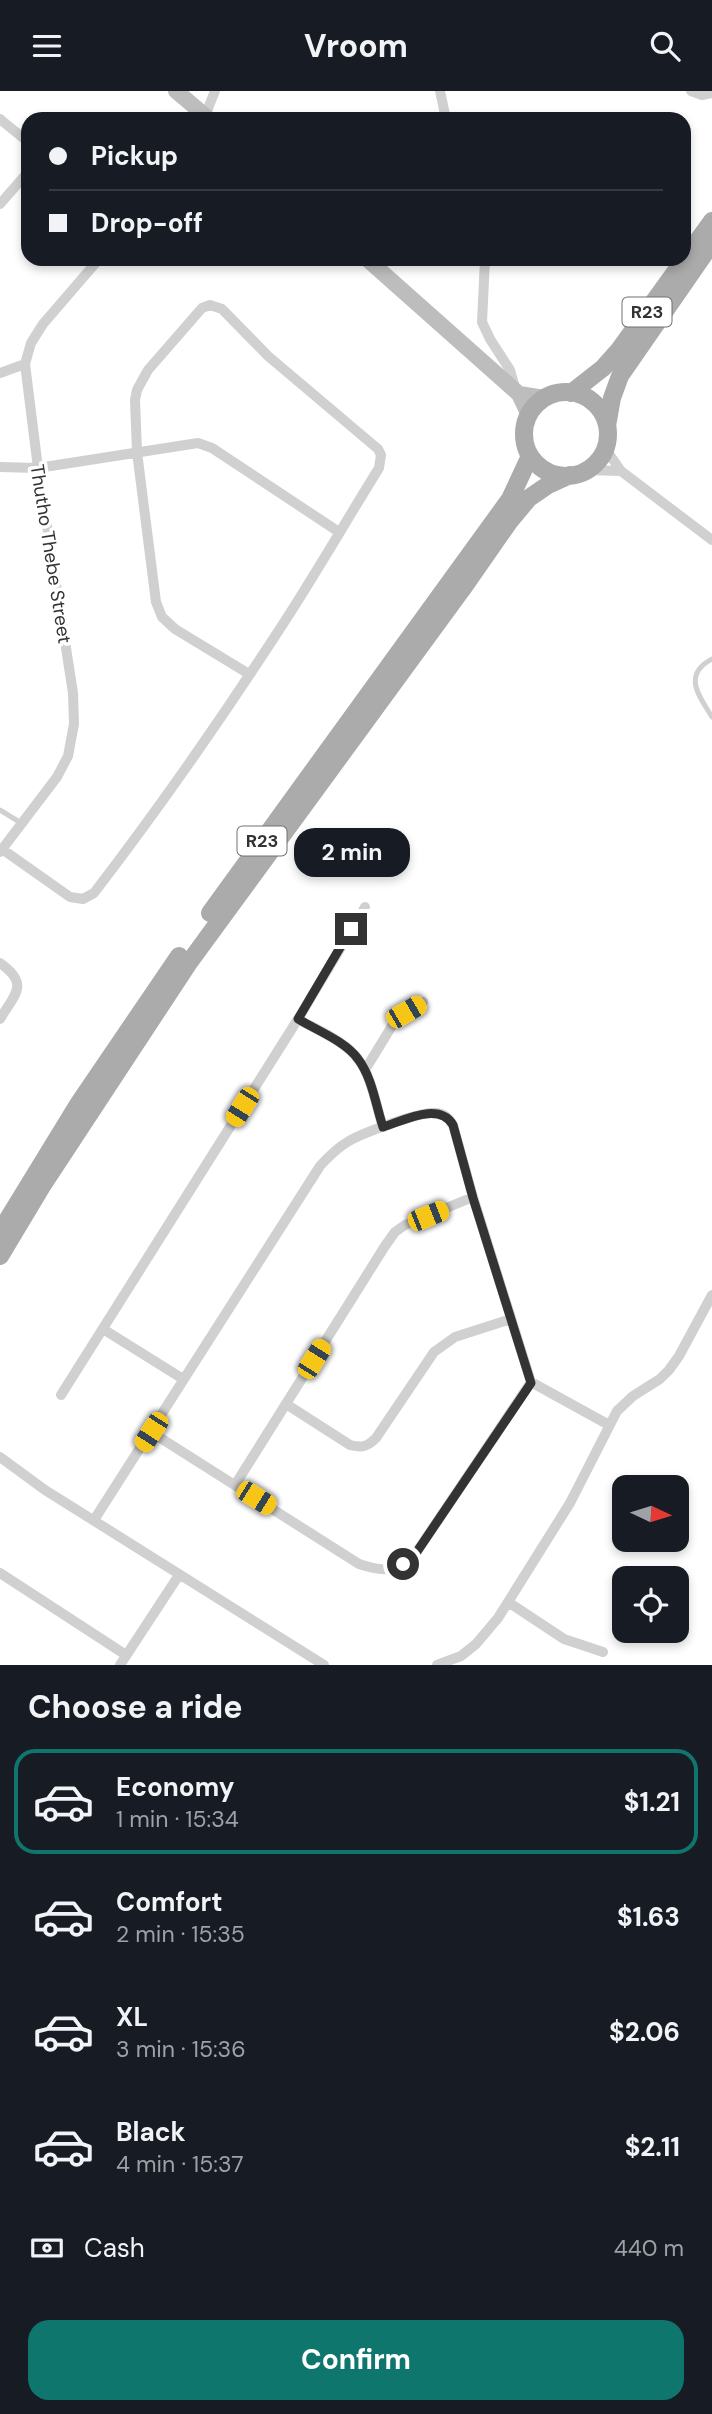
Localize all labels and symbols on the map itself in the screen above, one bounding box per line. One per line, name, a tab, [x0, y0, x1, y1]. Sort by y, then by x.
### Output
road number: R23	[622, 297, 672, 327]
street label: Thutho Thebe Street	[24, 463, 78, 645]
road number: R23	[238, 827, 286, 855]
callout: 2 min	[293, 827, 409, 877]
route end	[335, 913, 367, 945]
car	[383, 992, 430, 1032]
car	[222, 1084, 263, 1130]
car	[405, 1198, 452, 1234]
car	[294, 1336, 335, 1382]
car	[131, 1409, 172, 1455]
north arrow	[612, 1475, 690, 1552]
car	[233, 1478, 280, 1518]
route start	[387, 1548, 419, 1580]

